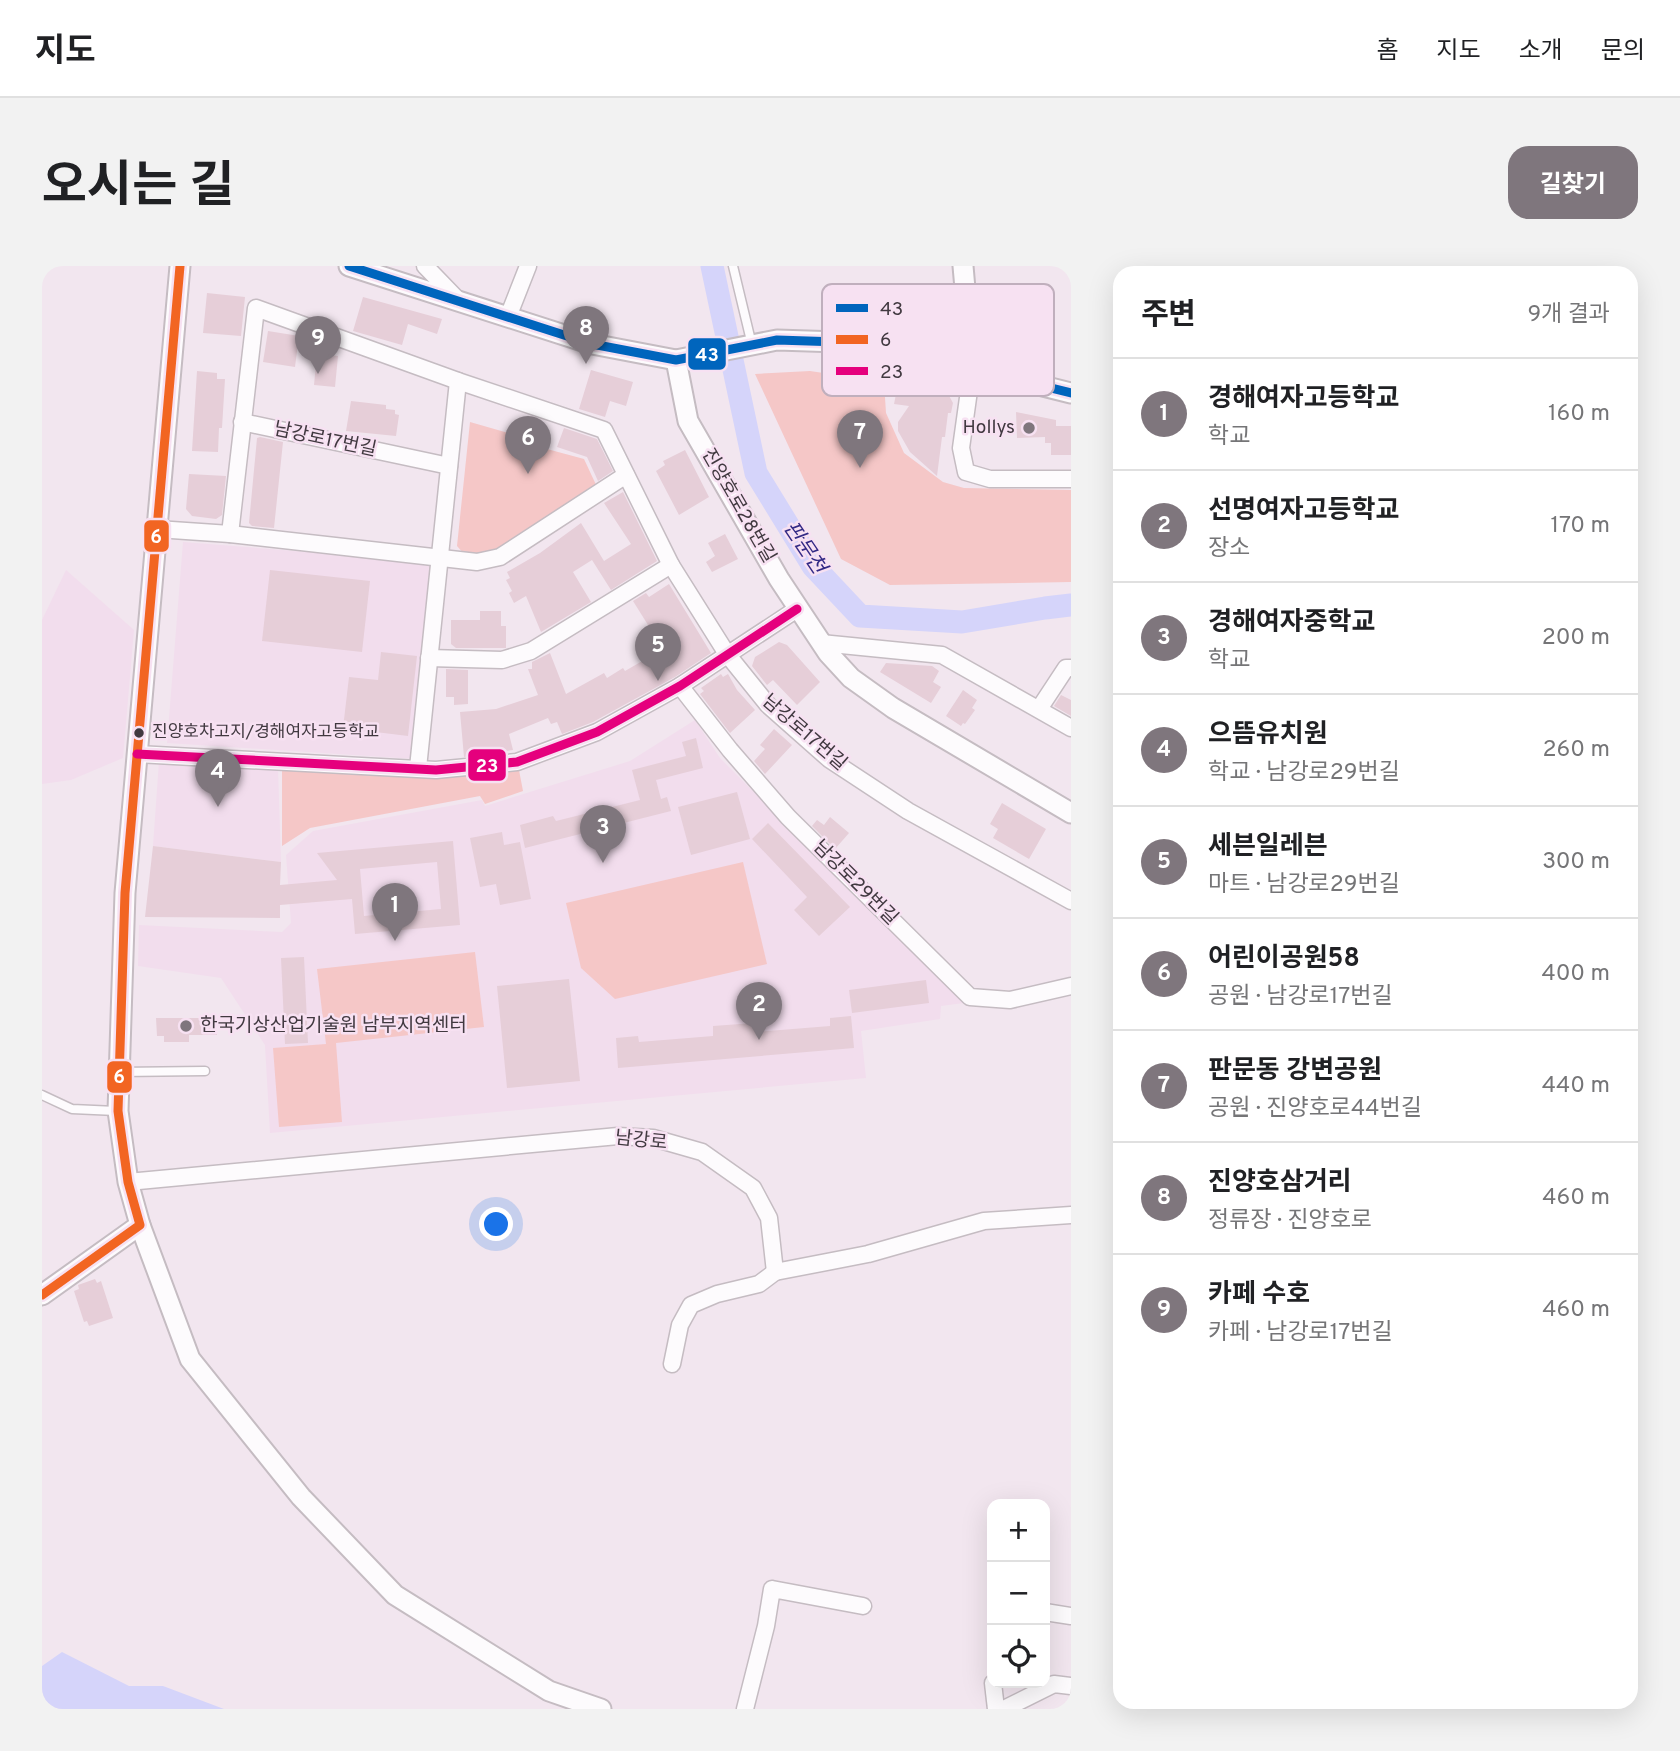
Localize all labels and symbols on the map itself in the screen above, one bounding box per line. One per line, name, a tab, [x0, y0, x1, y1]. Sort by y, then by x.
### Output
legend	[822, 284, 1054, 396]
text: 43	[880, 298, 903, 322]
pin: 8	[563, 306, 609, 364]
pin: 9	[295, 316, 341, 374]
text: 6	[880, 329, 891, 353]
line badge: 43	[687, 337, 727, 371]
text: 43	[695, 344, 719, 368]
text: 23	[880, 361, 903, 385]
pin: 7	[837, 410, 883, 468]
pin: 6	[505, 416, 551, 474]
place label: Hollys	[963, 416, 1015, 440]
street label: 남강로17번길	[271, 417, 379, 463]
marker: Hollys	[1021, 420, 1037, 436]
street label: 진양호로28번길	[696, 445, 780, 567]
water label: 판문천	[777, 516, 833, 582]
line badge: 6	[143, 519, 170, 553]
text: 6	[150, 526, 162, 550]
pin: 5	[635, 623, 681, 681]
street label: 남강로17번길	[757, 690, 851, 776]
place label: 진양호차고지/경해여자고등학교	[152, 722, 379, 744]
marker: 진양호차고지/경해여자고등학교	[132, 726, 146, 740]
line badge: 23	[467, 748, 507, 782]
pin: 4	[195, 749, 241, 807]
text: 23	[475, 755, 499, 779]
pin: 3	[580, 805, 626, 863]
street label: 남강로29번길	[807, 835, 903, 931]
pin: 1	[372, 883, 418, 941]
pin: 2	[736, 982, 782, 1040]
place label: 한국기상산업기술원 남부지역센터	[200, 1014, 467, 1038]
marker: 한국기상산업기술원 남부지역센터	[178, 1018, 194, 1034]
line badge: 6	[106, 1060, 133, 1094]
text: 6	[113, 1066, 125, 1090]
street label: 남강로	[614, 1126, 668, 1156]
your location	[479, 1207, 513, 1241]

